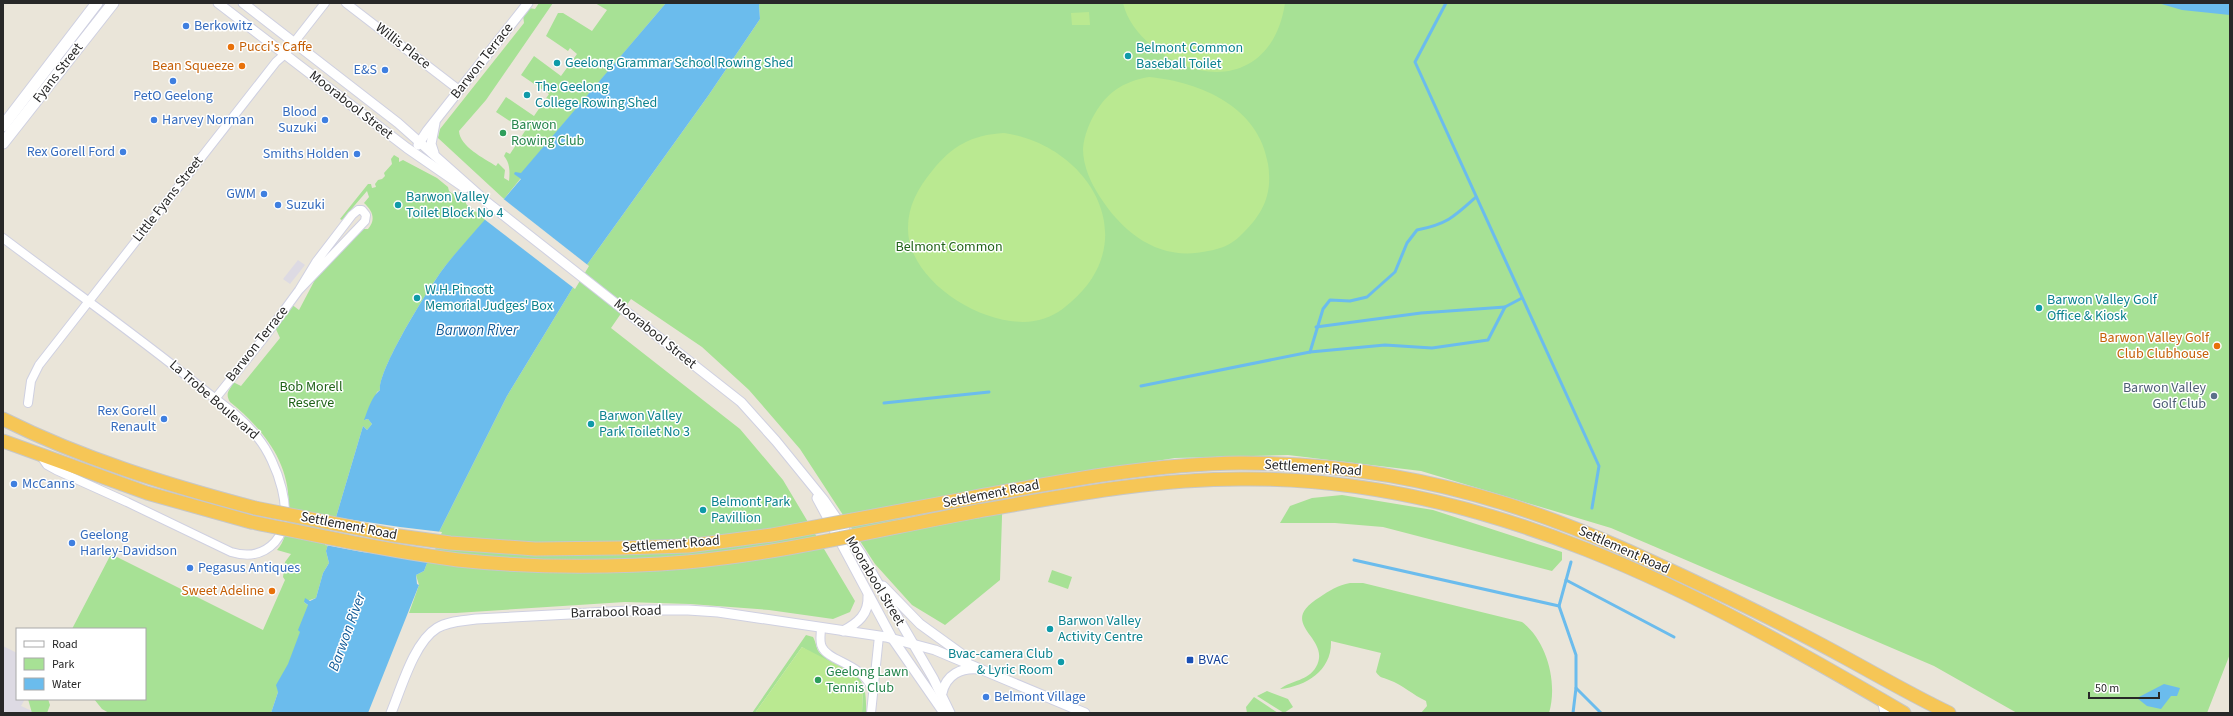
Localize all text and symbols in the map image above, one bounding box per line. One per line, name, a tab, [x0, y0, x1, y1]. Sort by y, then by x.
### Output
place label: Berkowitz	[194, 16, 252, 36]
street label: Willis Place	[371, 18, 435, 74]
street label: Barwon Terrace	[446, 19, 518, 103]
marker: Berkowitz	[181, 21, 191, 31]
place label: Pucci's Caffe	[239, 37, 312, 57]
place label: Belmont Common Baseball Toilet	[1136, 38, 1243, 74]
street label: Fyans Street	[28, 39, 88, 107]
marker: Pucci's Caffe	[226, 42, 236, 52]
marker: Belmont Common Baseball Toilet	[1123, 51, 1133, 61]
place label: Geelong Grammar School Rowing Shed	[565, 53, 794, 73]
place label: Bean Squeeze	[152, 56, 234, 76]
marker: Geelong Grammar School Rowing Shed	[552, 58, 562, 68]
place label: E&S	[354, 60, 377, 80]
marker: Bean Squeeze	[237, 61, 247, 71]
marker: E&S	[380, 65, 390, 75]
street label: Moorabool Street	[305, 66, 397, 144]
marker: PetO Geelong	[168, 76, 178, 86]
place label: The Geelong College Rowing Shed	[535, 77, 657, 113]
place label: PetO Geelong	[133, 86, 213, 106]
marker: The Geelong College Rowing Shed	[522, 90, 532, 100]
place label: Blood Suzuki	[278, 102, 317, 138]
place label: Harvey Norman	[162, 110, 254, 130]
marker: Harvey Norman	[149, 115, 159, 125]
marker: Blood Suzuki	[320, 115, 330, 125]
place label: Barwon Rowing Club	[511, 115, 585, 151]
marker: Barwon Rowing Club	[498, 128, 508, 138]
place label: Rex Gorell Ford	[27, 142, 115, 162]
place label: Smiths Holden	[263, 144, 349, 164]
marker: Rex Gorell Ford	[118, 147, 128, 157]
marker: Smiths Holden	[352, 149, 362, 159]
street label: Little Fyans Street	[128, 152, 208, 246]
place label: GWM	[226, 184, 256, 204]
place label: Barwon Valley Toilet Block No 4	[406, 187, 503, 223]
marker: GWM	[259, 189, 269, 199]
place label: Suzuki	[286, 195, 325, 215]
marker: Suzuki	[273, 200, 283, 210]
marker: Barwon Valley Toilet Block No 4	[393, 200, 403, 210]
park label: Belmont Common	[895, 237, 1003, 257]
place label: W.H.Pincott Memorial Judges' Box	[425, 280, 554, 316]
place label: Barwon Valley Golf Office & Kiosk	[2047, 290, 2158, 326]
marker: W.H.Pincott Memorial Judges' Box	[412, 293, 422, 303]
street label: Moorabool Street	[609, 294, 701, 374]
street label: Barwon Terrace	[221, 302, 293, 386]
marker: Barwon Valley Golf Office & Kiosk	[2034, 303, 2044, 313]
water label: Barwon River	[436, 320, 519, 341]
place label: Barwon Valley Golf Club Clubhouse	[2099, 328, 2210, 364]
marker: Barwon Valley Golf Club Clubhouse	[2212, 341, 2222, 351]
street label: La Trobe Boulevard	[165, 355, 263, 445]
park label: Bob Morell Reserve	[280, 377, 343, 413]
place label: Barwon Valley Golf Club	[2123, 378, 2206, 414]
marker: Barwon Valley Golf Club	[2209, 391, 2219, 401]
place label: Rex Gorell Renault	[97, 401, 156, 437]
place label: Barwon Valley Park Toilet No 3	[599, 406, 690, 442]
marker: Rex Gorell Renault	[159, 414, 169, 424]
marker: Barwon Valley Park Toilet No 3	[586, 419, 596, 429]
street label: Settlement Road	[1264, 455, 1362, 481]
place label: McCanns	[22, 474, 75, 494]
street label: Settlement Road	[941, 475, 1041, 513]
marker: McCanns	[9, 479, 19, 489]
place label: Belmont Park Pavillion	[711, 492, 790, 528]
marker: Belmont Park Pavillion	[698, 505, 708, 515]
street label: Settlement Road	[299, 507, 399, 545]
street label: Settlement Road	[1575, 521, 1673, 579]
place label: Geelong Harley-Davidson	[80, 525, 177, 561]
street label: Settlement Road	[622, 531, 720, 557]
street label: Moorabool Street	[840, 532, 910, 630]
marker: Geelong Harley-Davidson	[67, 538, 77, 548]
place label: Pegasus Antiques	[198, 558, 300, 578]
marker: Pegasus Antiques	[185, 563, 195, 573]
place label: Sweet Adeline	[181, 581, 264, 601]
marker: Sweet Adeline	[267, 586, 277, 596]
water label: Barwon River	[323, 589, 371, 674]
street label: Barrabool Road	[570, 600, 662, 624]
place label: Barwon Valley Activity Centre	[1058, 611, 1143, 647]
marker: Barwon Valley Activity Centre	[1045, 624, 1055, 634]
legend	[16, 628, 146, 700]
text: Road	[52, 636, 78, 653]
place label: Bvac-camera Club & Lyric Room	[948, 644, 1053, 680]
place label: BVAC	[1198, 650, 1229, 670]
marker: BVAC	[1185, 655, 1195, 665]
text: Park	[52, 656, 74, 673]
marker: Bvac-camera Club & Lyric Room	[1056, 657, 1066, 667]
place label: Geelong Lawn Tennis Club	[826, 662, 909, 698]
scale bar	[2089, 674, 2159, 700]
marker: Geelong Lawn Tennis Club	[813, 675, 823, 685]
text: Water	[52, 676, 82, 693]
text: 50 m	[2095, 680, 2119, 697]
place label: Belmont Village	[994, 687, 1086, 707]
marker: Belmont Village	[981, 692, 991, 702]

